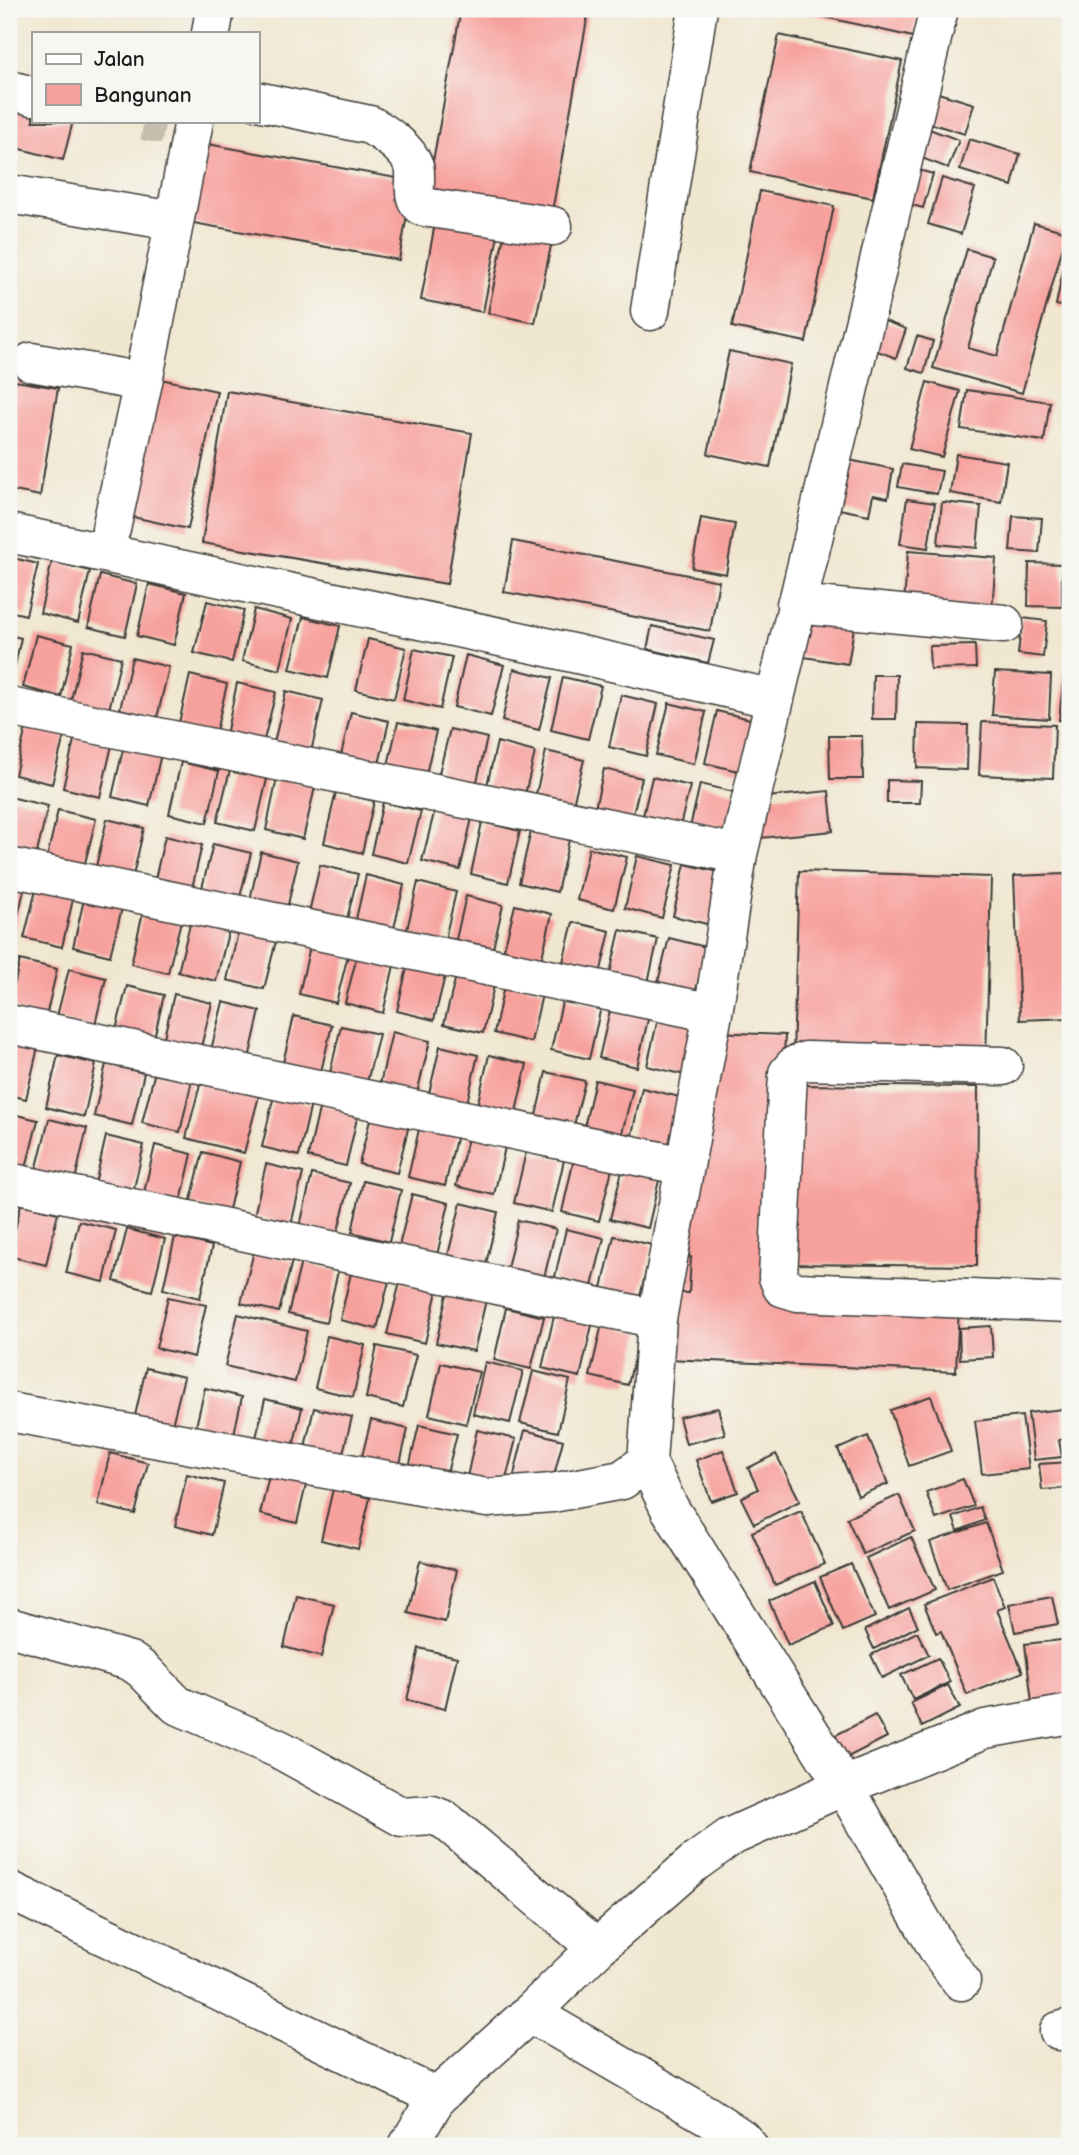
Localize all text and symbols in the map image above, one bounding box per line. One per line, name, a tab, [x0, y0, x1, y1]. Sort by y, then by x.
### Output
legend	[32, 32, 259, 122]
text: Jalan	[94, 47, 145, 72]
text: Bangunan	[94, 83, 192, 108]

